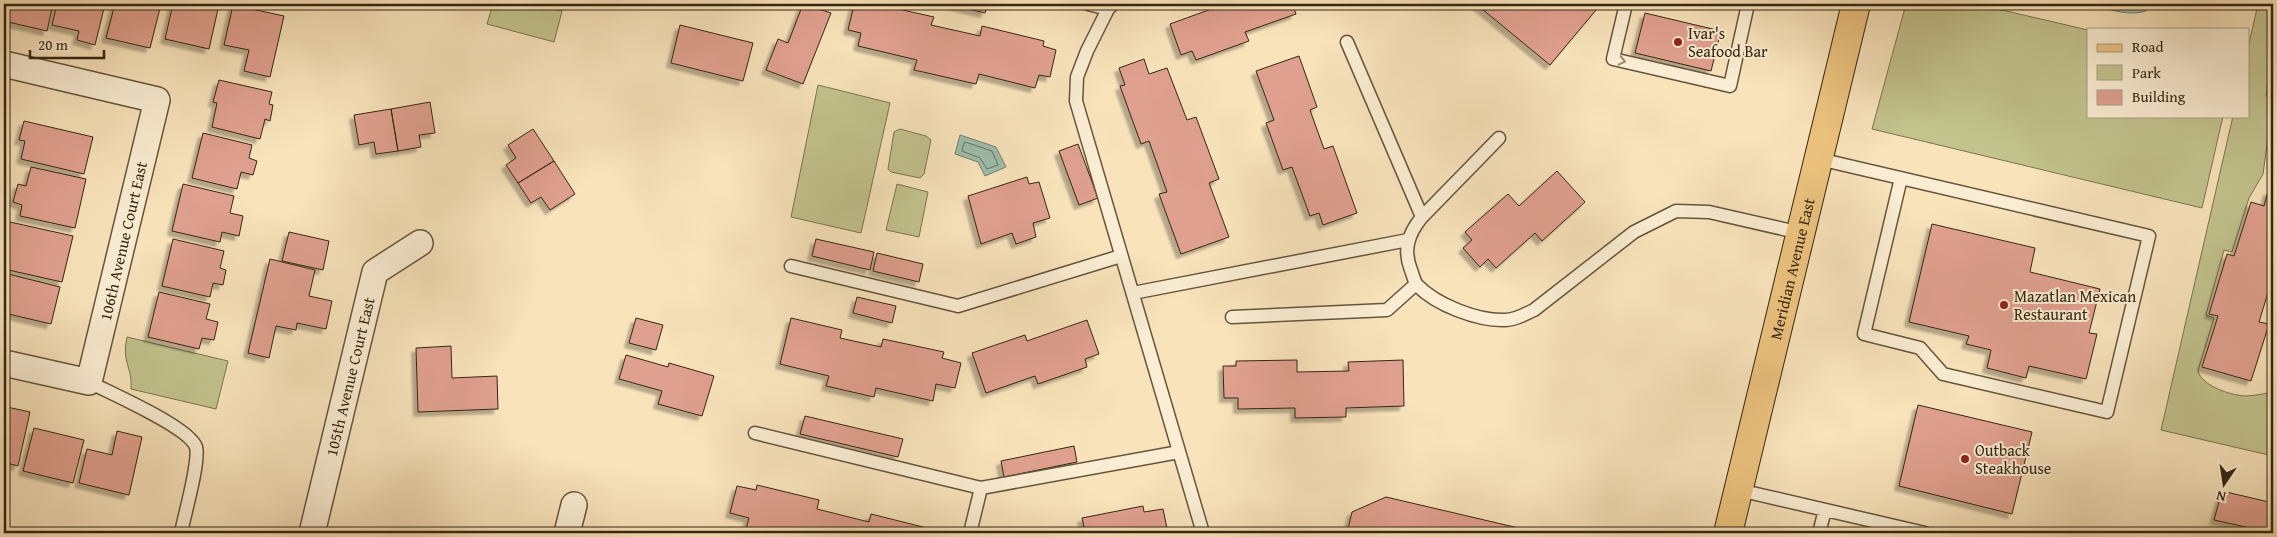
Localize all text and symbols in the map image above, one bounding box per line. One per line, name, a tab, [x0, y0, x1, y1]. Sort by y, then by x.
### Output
place label: Ivar's Seafood Bar	[1688, 21, 1768, 63]
scale bar	[30, 28, 104, 60]
legend	[2087, 28, 2250, 118]
text: 20 m	[38, 34, 69, 55]
marker: Ivar's Seafood Bar	[1672, 36, 1684, 48]
text: Road	[2132, 36, 2163, 57]
one-way arrow	[1618, 55, 1627, 66]
text: Park	[2132, 62, 2161, 83]
text: Building	[2132, 86, 2186, 107]
street label: 106th Avenue Court East	[93, 159, 153, 323]
street label: Meridian Avenue East	[1763, 195, 1821, 342]
place label: Mazatlan Mexican Restaurant	[2014, 284, 2136, 326]
street label: 105th Avenue Court East	[319, 294, 381, 459]
marker: Mazatlan Mexican Restaurant	[1998, 299, 2010, 311]
place label: Outback Steakhouse	[1975, 438, 2051, 480]
marker: Outback Steakhouse	[1959, 453, 1971, 465]
north arrow	[2200, 460, 2250, 510]
text: N	[2214, 486, 2228, 507]

